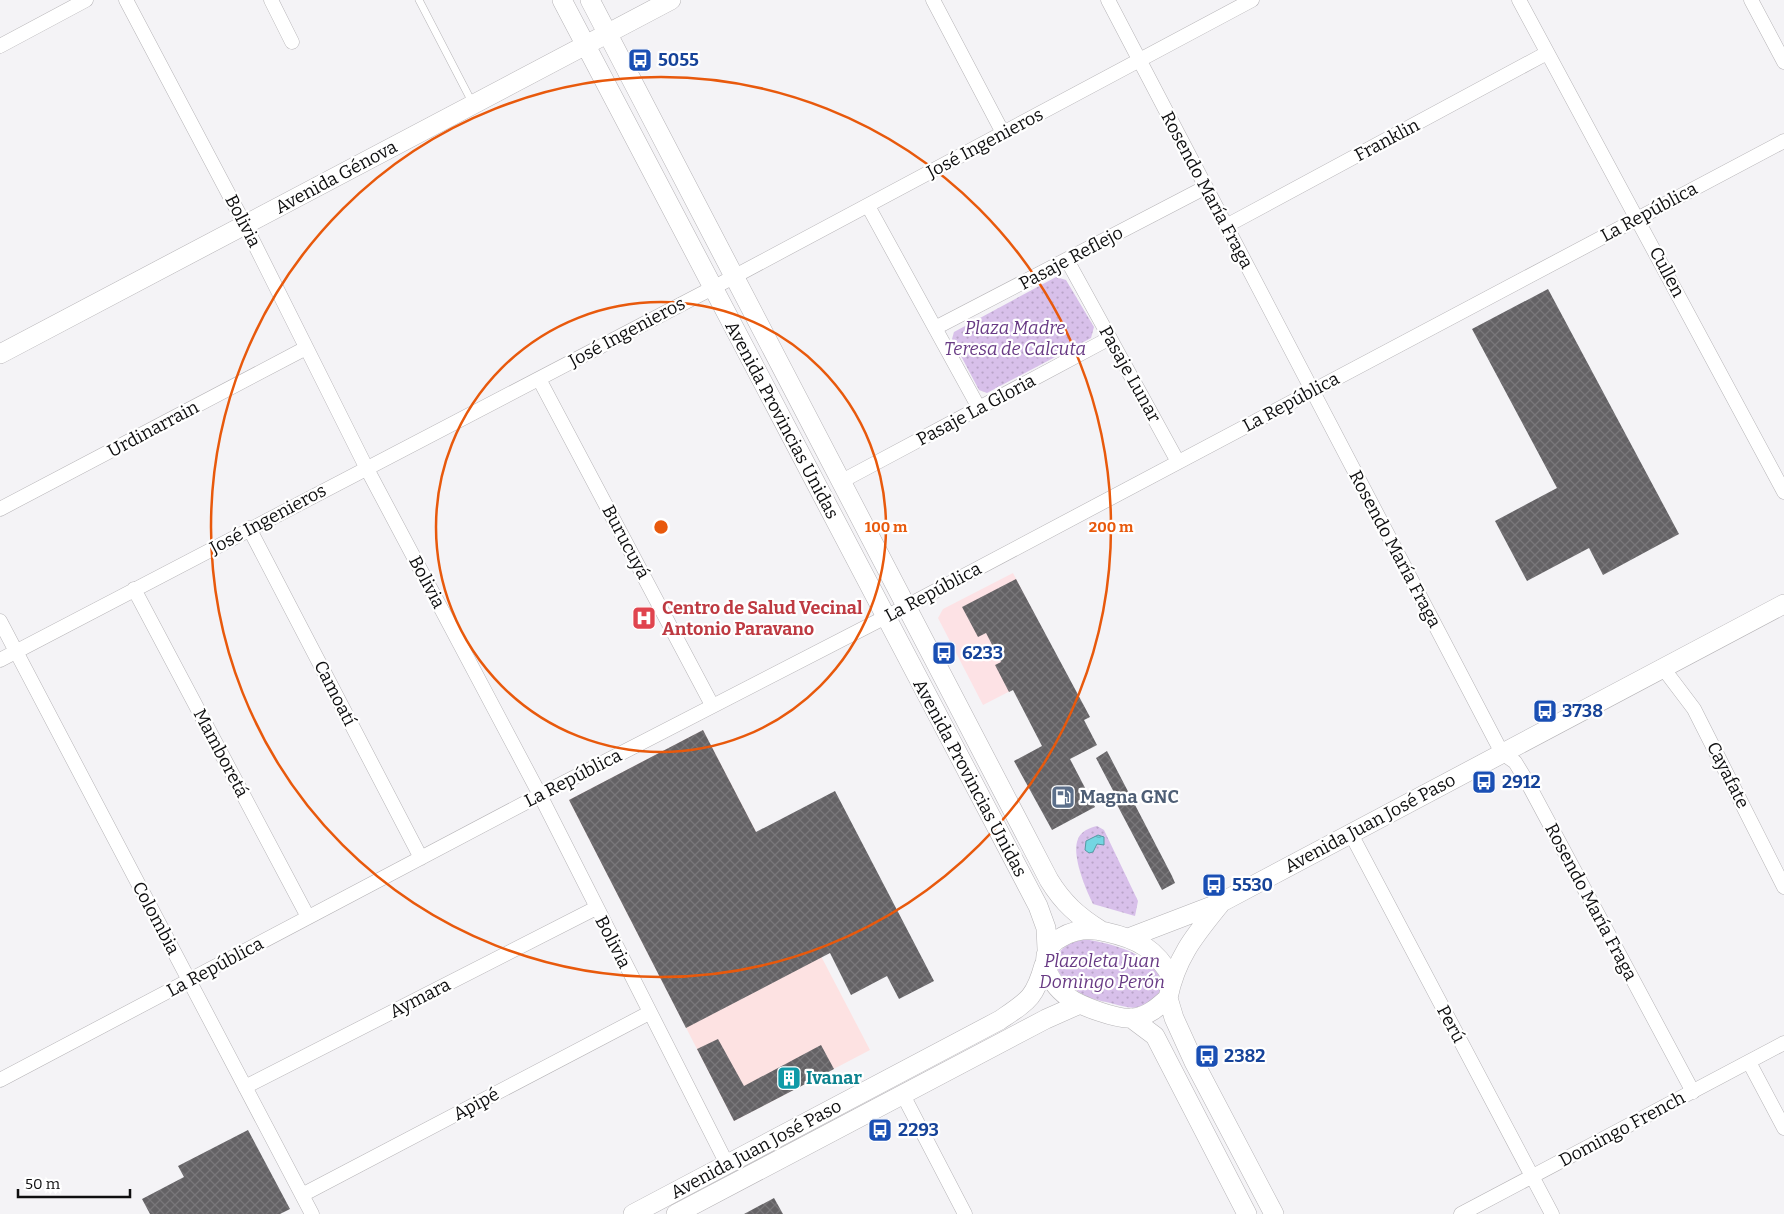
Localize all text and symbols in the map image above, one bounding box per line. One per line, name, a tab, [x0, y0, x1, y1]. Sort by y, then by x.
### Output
bus stop icon: 5055	[627, 47, 653, 73]
place label: 5055	[658, 49, 699, 71]
street label: José Ingenieros	[922, 103, 1047, 183]
street label: Rosendo María Fraga	[1156, 108, 1258, 273]
street label: Franklin	[1351, 114, 1424, 166]
street label: Avenida Génova	[271, 136, 401, 218]
street label: La República	[1597, 177, 1701, 247]
street label: Bolivia	[220, 191, 266, 251]
street label: Pasaje Reflejo	[1015, 221, 1127, 295]
street label: Cullen	[1645, 243, 1690, 301]
street label: José Ingenieros	[564, 292, 689, 372]
street label: Avenida Provincias Unidas	[720, 317, 844, 523]
park label: Plaza Madre Teresa de Calcuta	[944, 317, 1086, 360]
street label: Pasaje Lunar	[1094, 322, 1166, 426]
street label: La República	[1239, 367, 1343, 437]
street label: Pasaje La Gloria	[913, 369, 1039, 451]
street label: Urdinarrain	[104, 396, 203, 462]
street label: Rosendo María Fraga	[1344, 467, 1446, 632]
street label: José Ingenieros	[205, 479, 330, 559]
street label: Burucuyá	[597, 501, 655, 583]
centre of rings	[652, 518, 670, 536]
text: 100 m	[865, 518, 908, 536]
text: 200 m	[1089, 518, 1134, 536]
street label: Bolivia	[404, 552, 450, 612]
street label: La República	[881, 557, 985, 627]
place label: Centro de Salud Vecinal Antonio Paravano	[662, 597, 863, 640]
hospital icon: Centro de Salud Vecinal Antonio Paravano	[631, 605, 657, 631]
bus stop icon: 6233	[931, 640, 957, 666]
place label: 6233	[962, 642, 1003, 664]
street label: Camoatí	[309, 657, 361, 730]
street label: Avenida Provincias Unidas	[908, 675, 1032, 881]
bus stop icon: 3738	[1532, 698, 1558, 724]
place label: 3738	[1562, 700, 1603, 722]
street label: Mamboretá	[188, 705, 254, 801]
street label: Cayafate	[1702, 738, 1754, 812]
street label: La República	[521, 744, 625, 812]
street label: Avenida Juan José Paso	[1281, 769, 1459, 877]
bus stop icon: 2912	[1471, 769, 1497, 795]
place label: 2912	[1502, 771, 1541, 793]
fuel station icon: Magna GNC	[1050, 784, 1076, 810]
place label: Magna GNC	[1080, 786, 1179, 808]
street label: Rosendo María Fraga	[1540, 820, 1642, 985]
bus stop icon: 5530	[1201, 872, 1227, 898]
place label: 5530	[1232, 874, 1273, 896]
street label: Colombia	[128, 878, 184, 958]
street label: Bolivia	[590, 912, 636, 972]
street label: La República	[163, 932, 267, 1002]
park label: Plazoleta Juan Domingo Perón	[1039, 950, 1165, 993]
street label: Aymara	[386, 973, 454, 1023]
street label: Perú	[1432, 1001, 1470, 1047]
bus stop icon: 2382	[1194, 1043, 1220, 1069]
place label: 2382	[1224, 1045, 1265, 1067]
building icon: Ivanar	[776, 1065, 802, 1091]
place label: Ivanar	[806, 1067, 862, 1089]
street label: Apipé	[449, 1083, 503, 1125]
street label: Domingo French	[1555, 1087, 1689, 1171]
street label: Avenida Juan José Paso	[667, 1095, 845, 1203]
bus stop icon: 2293	[867, 1117, 893, 1143]
place label: 2293	[898, 1119, 939, 1141]
scale bar	[18, 1166, 130, 1198]
text: 50 m	[25, 1175, 61, 1193]

